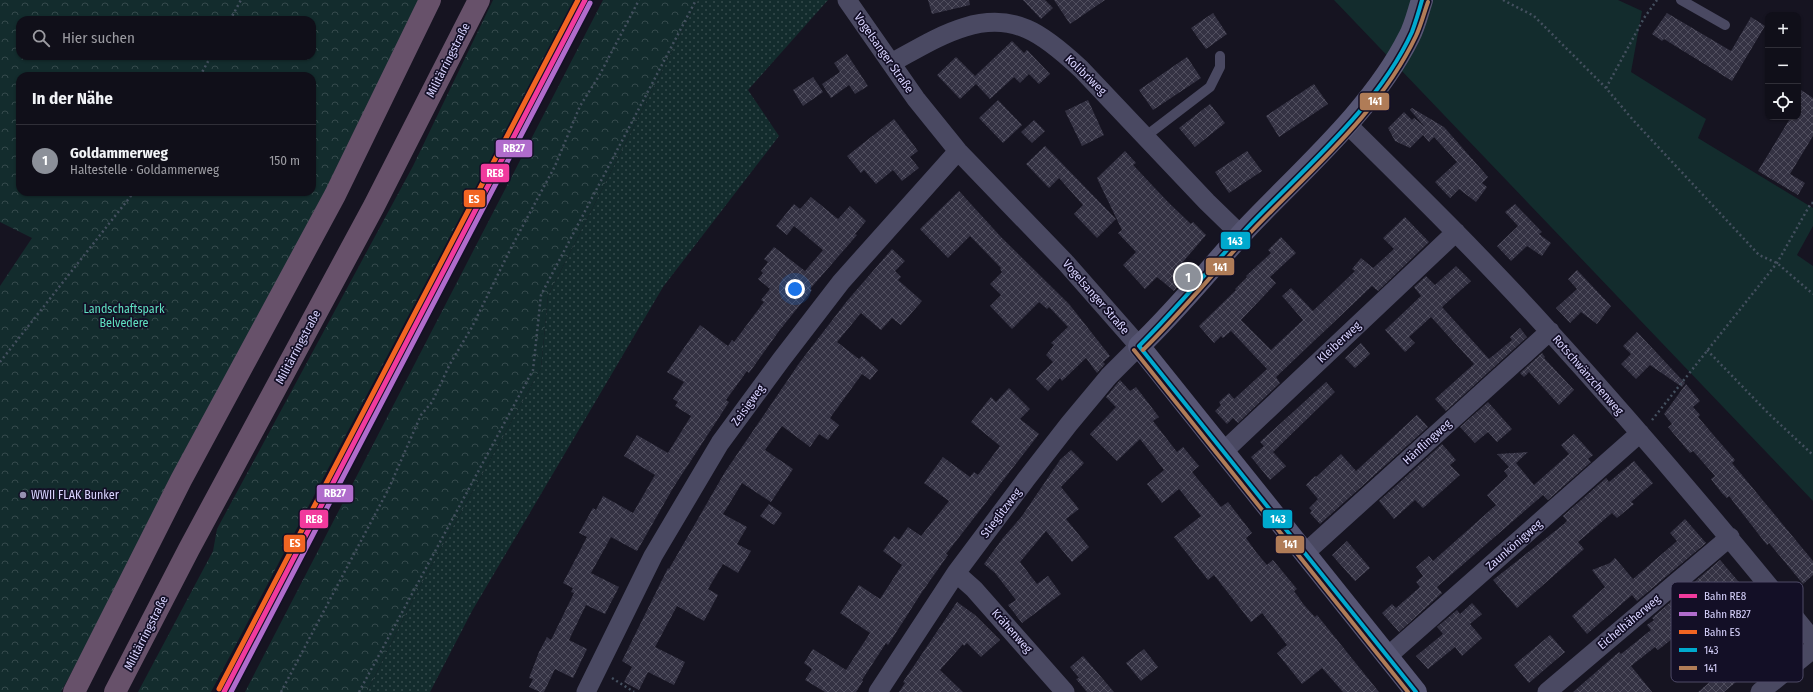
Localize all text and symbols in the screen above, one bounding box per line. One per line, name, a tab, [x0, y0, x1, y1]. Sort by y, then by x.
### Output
street label: Vogelsanger Straße	[851, 10, 917, 96]
map controls	[1765, 12, 1801, 120]
button: +	[1765, 12, 1801, 48]
search box	[16, 16, 316, 60]
street label: Militärringstraße	[423, 20, 473, 100]
icon: search	[30, 27, 52, 49]
text: Hier suchen	[62, 29, 135, 47]
button: −	[1765, 48, 1801, 84]
street label: Kolibriweg	[1063, 52, 1110, 98]
button: locate	[1765, 84, 1801, 120]
text: In der Nähe	[32, 88, 113, 109]
line badge: 141	[1359, 92, 1390, 111]
text: 141	[1368, 95, 1382, 108]
line badge: RB27	[495, 139, 533, 158]
text: RB27	[503, 142, 525, 155]
text: Goldammerweg	[70, 144, 168, 162]
text: 1	[42, 153, 48, 168]
text: 150 m	[269, 153, 300, 168]
text: Haltestelle · Goldammerweg	[70, 162, 219, 177]
line badge: RE8	[480, 163, 510, 183]
text: RE8	[486, 167, 504, 180]
line badge: ES	[463, 189, 486, 208]
text: ES	[469, 193, 480, 206]
line badge: 143	[1220, 231, 1251, 250]
text: 143	[1227, 235, 1243, 248]
street label: Vogelsanger Straße	[1060, 257, 1132, 337]
line badge: 141	[1205, 257, 1235, 276]
text: 141	[1213, 261, 1227, 274]
pin: 1	[1175, 262, 1201, 292]
your location	[785, 279, 805, 299]
park label: Landschaftspark Belvedere	[84, 302, 165, 330]
street label: Militärringstraße	[273, 308, 323, 386]
street label: Kleiberweg	[1314, 318, 1364, 366]
street label: Rotschwänzchenweg	[1550, 332, 1627, 418]
street label: Zeisigweg	[728, 381, 768, 428]
street label: Hänflingweg	[1400, 416, 1454, 467]
line badge: RB27	[316, 484, 354, 503]
street label: Stieglitzweg	[978, 485, 1024, 541]
text: RB27	[324, 487, 346, 500]
place label: WWII FLAK Bunker	[31, 488, 120, 502]
marker: WWII FLAK Bunker	[18, 490, 28, 500]
line badge: RE8	[299, 509, 329, 529]
line badge: 143	[1262, 509, 1293, 529]
text: RE8	[305, 513, 323, 526]
text: 143	[1270, 513, 1286, 526]
street label: Zaunkönigweg	[1483, 516, 1545, 573]
line badge: ES	[283, 534, 306, 553]
line badge: 141	[1275, 535, 1305, 554]
text: ES	[290, 537, 301, 550]
text: 141	[1283, 538, 1297, 551]
legend	[1671, 582, 1803, 682]
text: Bahn RE8	[1704, 590, 1747, 603]
street label: Eichelhäherweg	[1595, 592, 1663, 652]
street label: Militärringstraße	[121, 593, 171, 673]
street label: Krähenweg	[989, 606, 1036, 656]
text: Bahn RB27	[1704, 608, 1751, 621]
text: Bahn ES	[1704, 626, 1741, 639]
text: 143	[1704, 644, 1718, 657]
text: 141	[1704, 662, 1717, 675]

